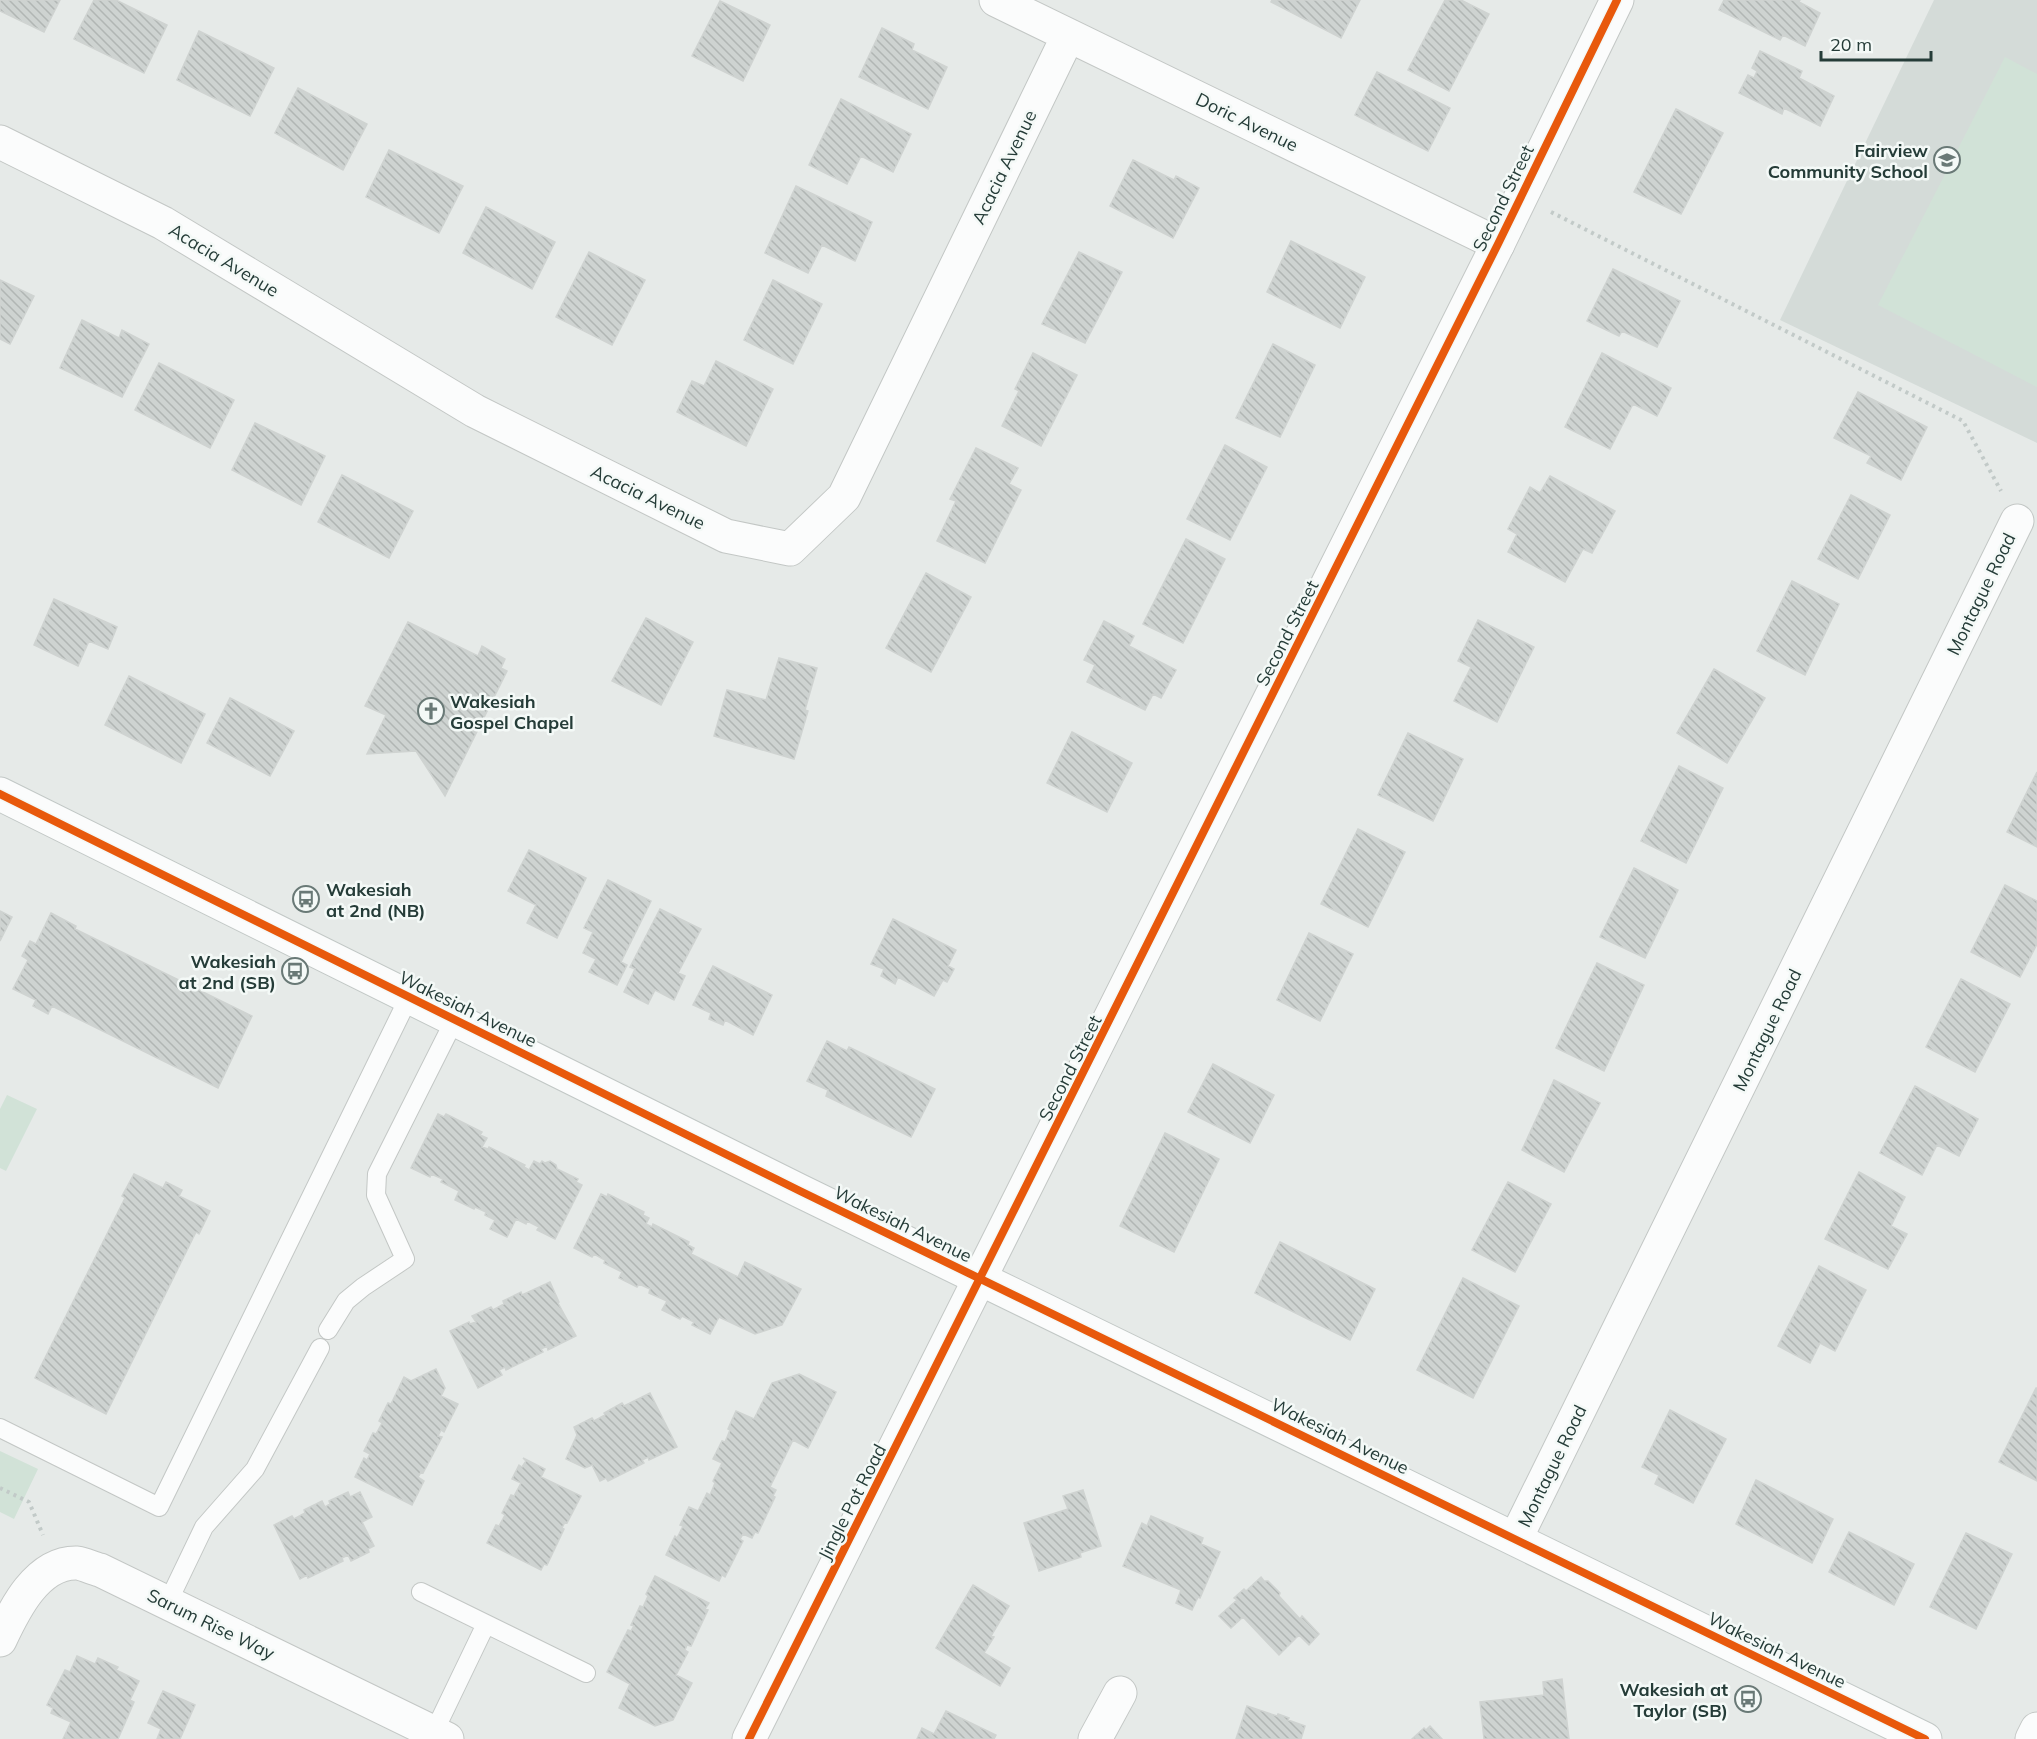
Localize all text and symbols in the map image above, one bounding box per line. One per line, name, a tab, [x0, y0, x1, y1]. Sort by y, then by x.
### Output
scale bar	[1821, 24, 1930, 62]
text: 20 m	[1830, 33, 1872, 56]
street label: Doric Avenue	[1192, 87, 1302, 157]
street label: Acacia Avenue	[966, 106, 1042, 228]
place label: Fairview Community School	[1768, 139, 1928, 183]
street label: Second Street	[1467, 141, 1539, 255]
school or university icon: Fairview Community School	[1932, 145, 1962, 175]
street label: Acacia Avenue	[165, 218, 283, 302]
street label: Acacia Avenue	[587, 459, 709, 535]
street label: Montague Road	[1941, 529, 2021, 659]
street label: Second Street	[1250, 576, 1324, 690]
place label: Wakesiah Gospel Chapel	[450, 690, 574, 734]
church icon: Wakesiah Gospel Chapel	[416, 696, 446, 726]
place label: Wakesiah at 2nd (NB)	[326, 878, 426, 922]
bus stop icon: Wakesiah at 2nd (NB)	[291, 884, 321, 914]
place label: Wakesiah at 2nd (SB)	[178, 950, 276, 994]
bus stop icon: Wakesiah at 2nd (SB)	[280, 956, 310, 986]
street label: Montague Road	[1727, 965, 1807, 1095]
street label: Wakesiah Avenue	[395, 966, 541, 1052]
street label: Second Street	[1033, 1011, 1107, 1125]
street label: Wakesiah Avenue	[830, 1181, 976, 1267]
street label: Wakesiah Avenue	[1267, 1393, 1413, 1479]
street label: Montague Road	[1512, 1401, 1592, 1531]
street label: Jingle Pot Road	[813, 1440, 891, 1564]
street label: Sarum Rise Way	[144, 1583, 279, 1665]
street label: Wakesiah Avenue	[1704, 1607, 1850, 1693]
place label: Wakesiah at Taylor (SB)	[1619, 1678, 1728, 1722]
bus stop icon: Wakesiah at Taylor (SB)	[1733, 1684, 1763, 1714]

